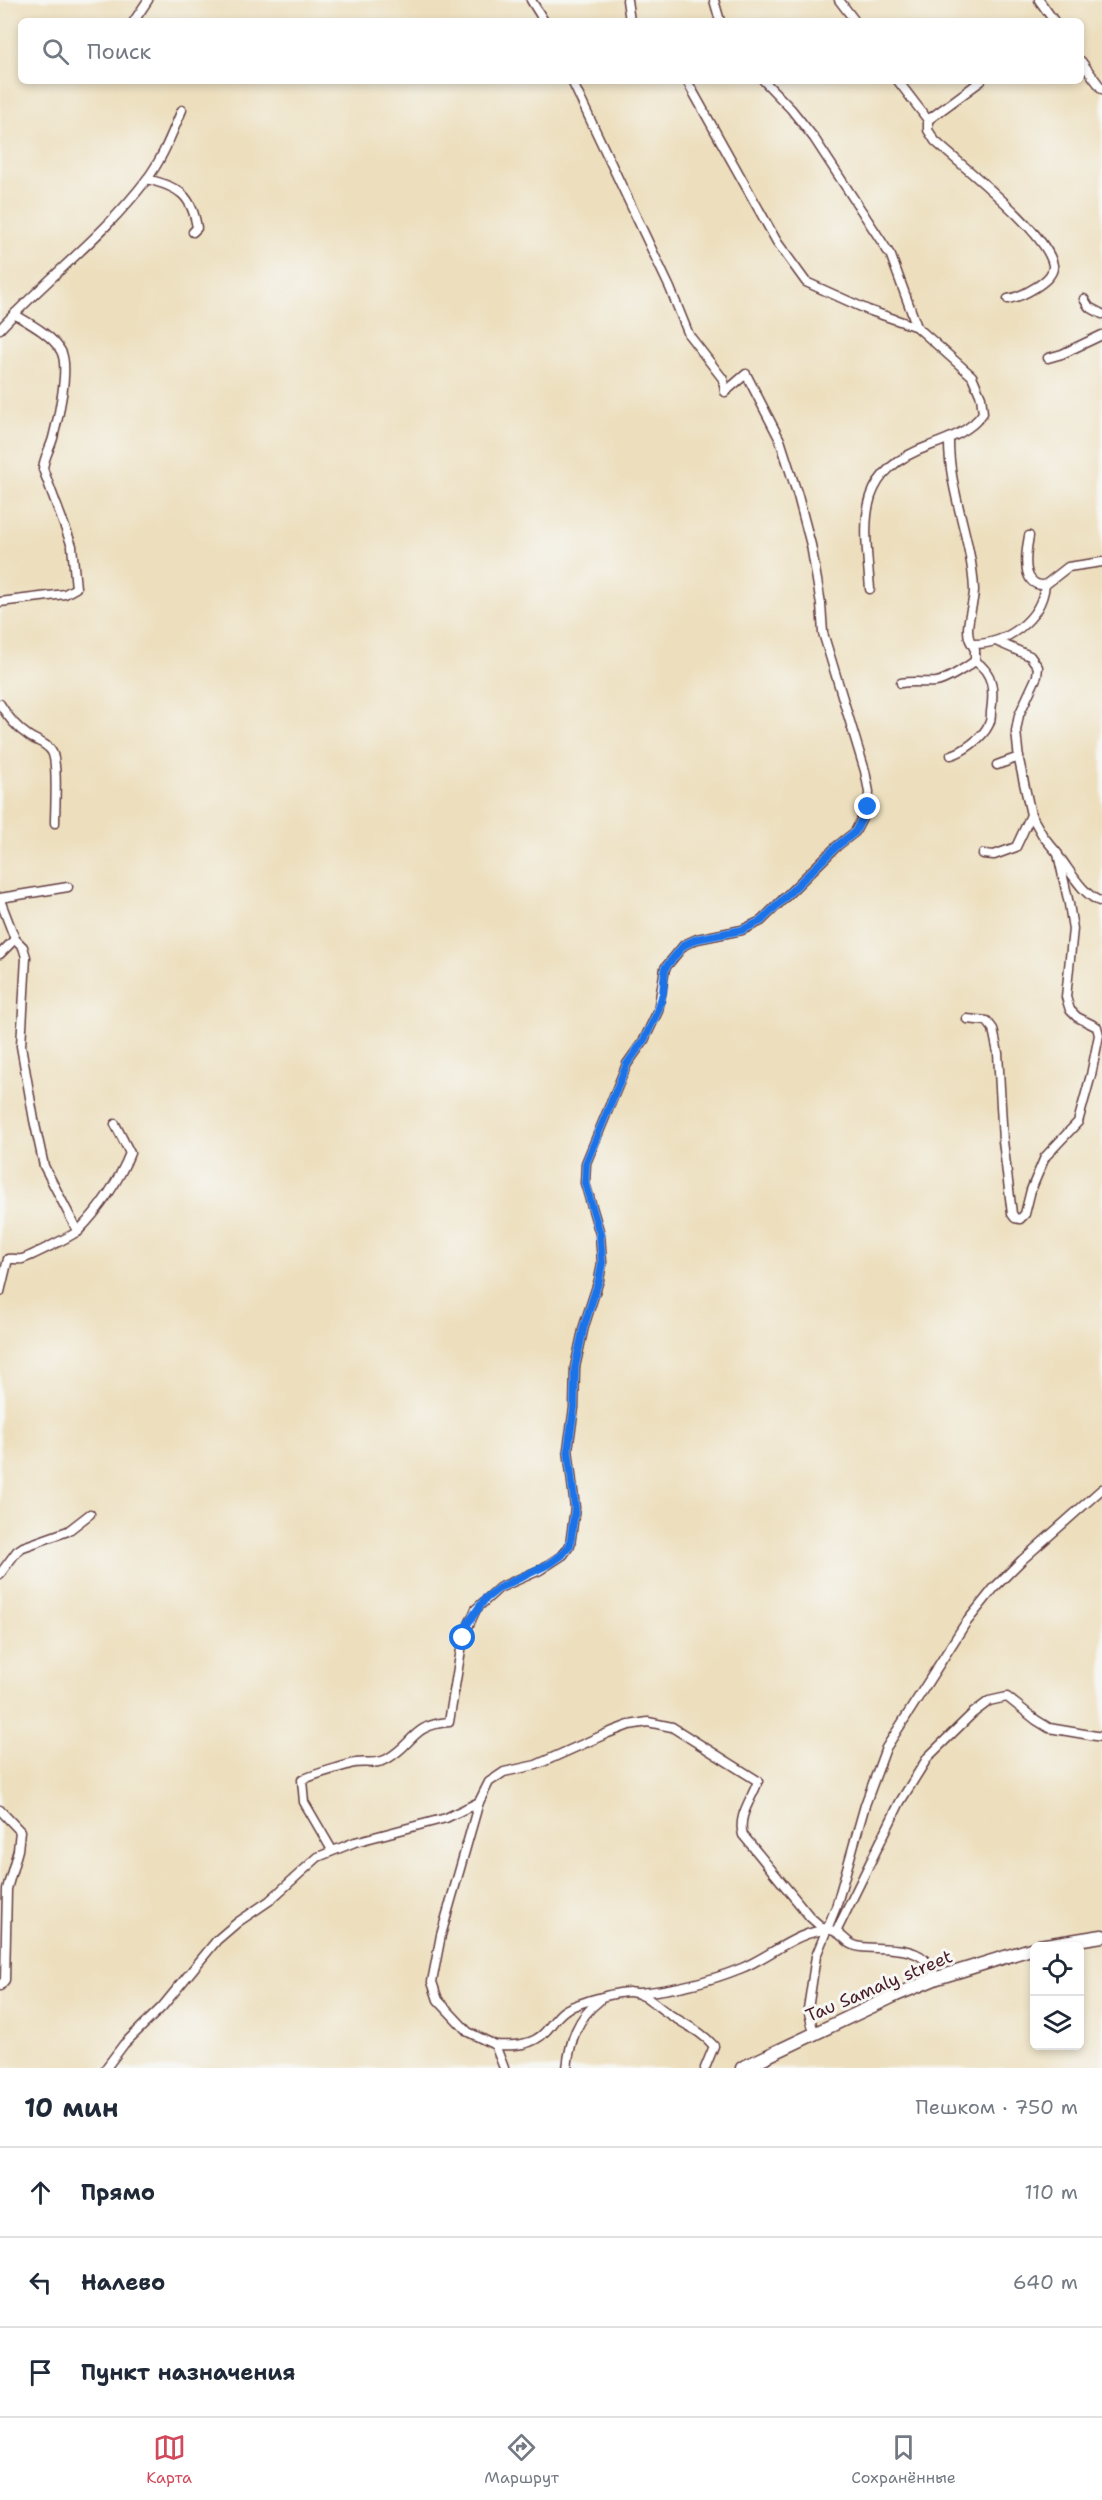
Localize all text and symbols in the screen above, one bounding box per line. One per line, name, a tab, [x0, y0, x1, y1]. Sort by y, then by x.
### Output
search box	[18, 18, 1084, 84]
icon: search	[39, 35, 72, 68]
text: Поиск	[87, 37, 151, 66]
route end	[854, 793, 880, 819]
route start	[449, 1624, 475, 1650]
map controls	[1030, 1942, 1084, 2050]
button: locate	[1030, 1942, 1084, 1996]
street label: Tau Samaly street	[802, 1944, 956, 2028]
button: layers	[1030, 1996, 1084, 2050]
text: 10 мин	[24, 2090, 118, 2125]
text: Пешком · 750 m	[916, 2094, 1078, 2120]
icon: ahead	[24, 2176, 57, 2209]
text: Прямо	[81, 2178, 155, 2207]
text: 110 m	[1024, 2179, 1078, 2205]
icon: left	[24, 2266, 57, 2299]
text: Налево	[81, 2268, 165, 2297]
text: 640 m	[1013, 2269, 1078, 2295]
icon: arrive	[24, 2356, 57, 2389]
text: Пункт назначения	[81, 2358, 295, 2387]
tab: Карта	[146, 2431, 192, 2488]
tab: Маршрут	[484, 2431, 559, 2488]
tab: Сохранённые	[851, 2431, 956, 2488]

